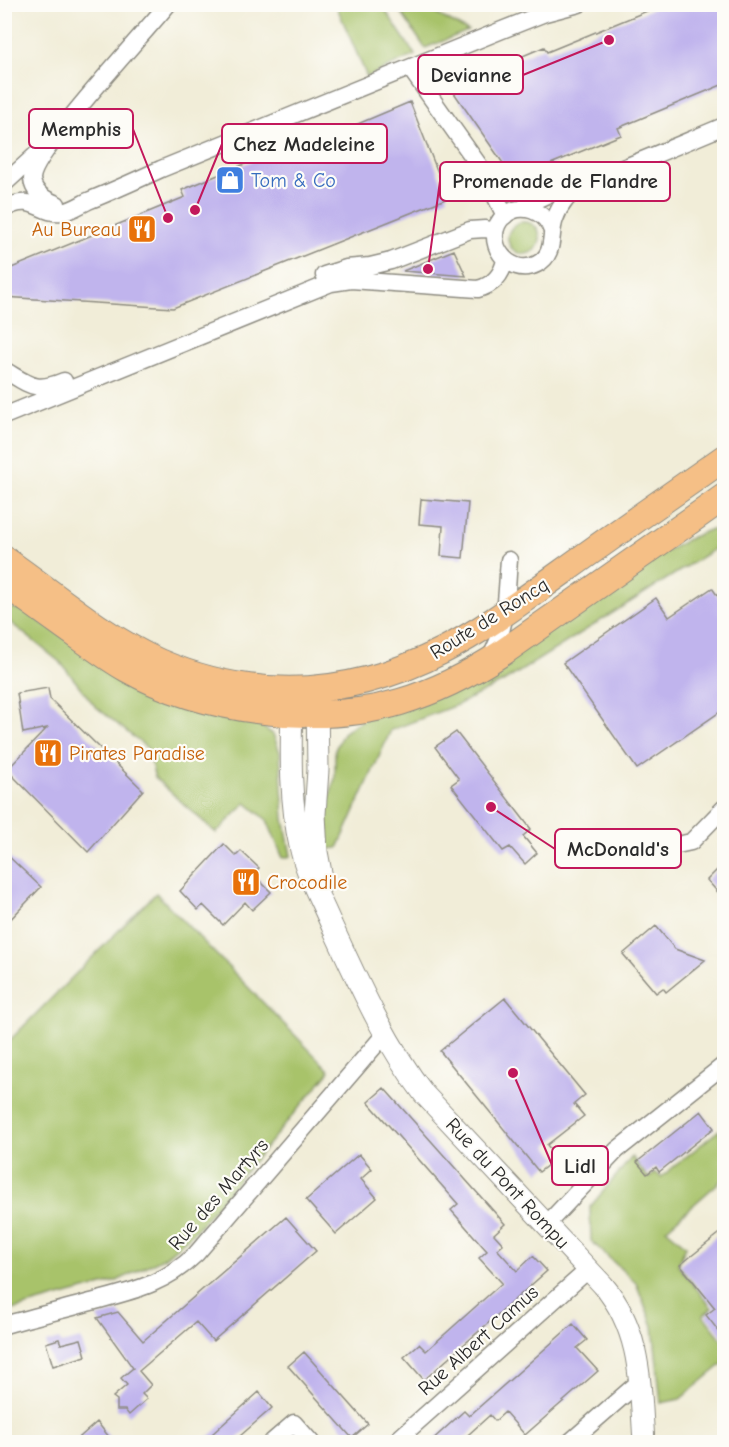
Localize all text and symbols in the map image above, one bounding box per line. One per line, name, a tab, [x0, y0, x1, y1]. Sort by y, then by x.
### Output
callout: Devianne	[418, 55, 523, 94]
text: Devianne	[430, 63, 512, 87]
callout: Memphis	[29, 109, 133, 148]
text: Memphis	[41, 117, 121, 141]
callout: Chez Madeleine	[222, 124, 387, 163]
text: Chez Madeleine	[233, 132, 375, 156]
callout: Promenade de Flandre	[440, 162, 670, 201]
shop icon: Tom & Co	[214, 164, 246, 196]
place label: Tom & Co	[251, 169, 336, 192]
text: Promenade de Flandre	[452, 169, 658, 193]
restaurant icon: Au Bureau	[126, 213, 158, 245]
place label: Au Bureau	[32, 218, 121, 241]
street label: Route de Roncq	[426, 573, 553, 664]
restaurant icon: Pirates Paradise	[32, 737, 64, 769]
place label: Pirates Paradise	[69, 742, 205, 765]
callout: McDonald's	[555, 829, 681, 868]
text: McDonald's	[567, 837, 669, 861]
restaurant icon: Crocodile	[230, 866, 262, 898]
place label: Crocodile	[267, 871, 347, 894]
street label: Rue du Pont Rompu	[441, 1113, 574, 1253]
street label: Rue des Martyrs	[164, 1134, 273, 1255]
callout: Lidl	[552, 1146, 608, 1185]
text: Lidl	[564, 1154, 596, 1178]
street label: Rue Albert Camus	[414, 1280, 543, 1400]

